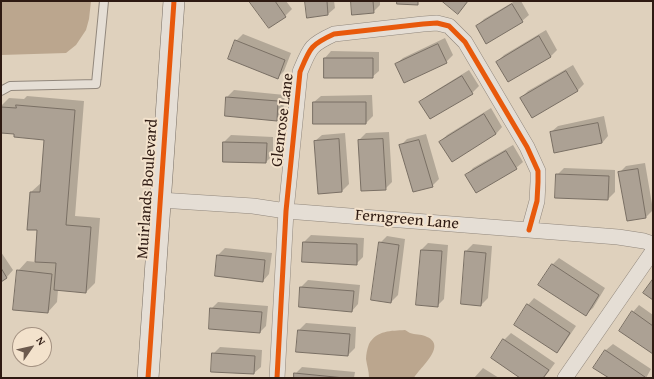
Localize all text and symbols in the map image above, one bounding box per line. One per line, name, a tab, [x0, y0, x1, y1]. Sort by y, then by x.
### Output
street label: Glenrose Lane	[268, 72, 298, 168]
street label: Muirlands Boulevard	[134, 118, 162, 260]
street label: Ferngreen Lane	[354, 206, 460, 234]
north arrow	[12, 327, 52, 367]
text: N	[32, 333, 50, 348]

